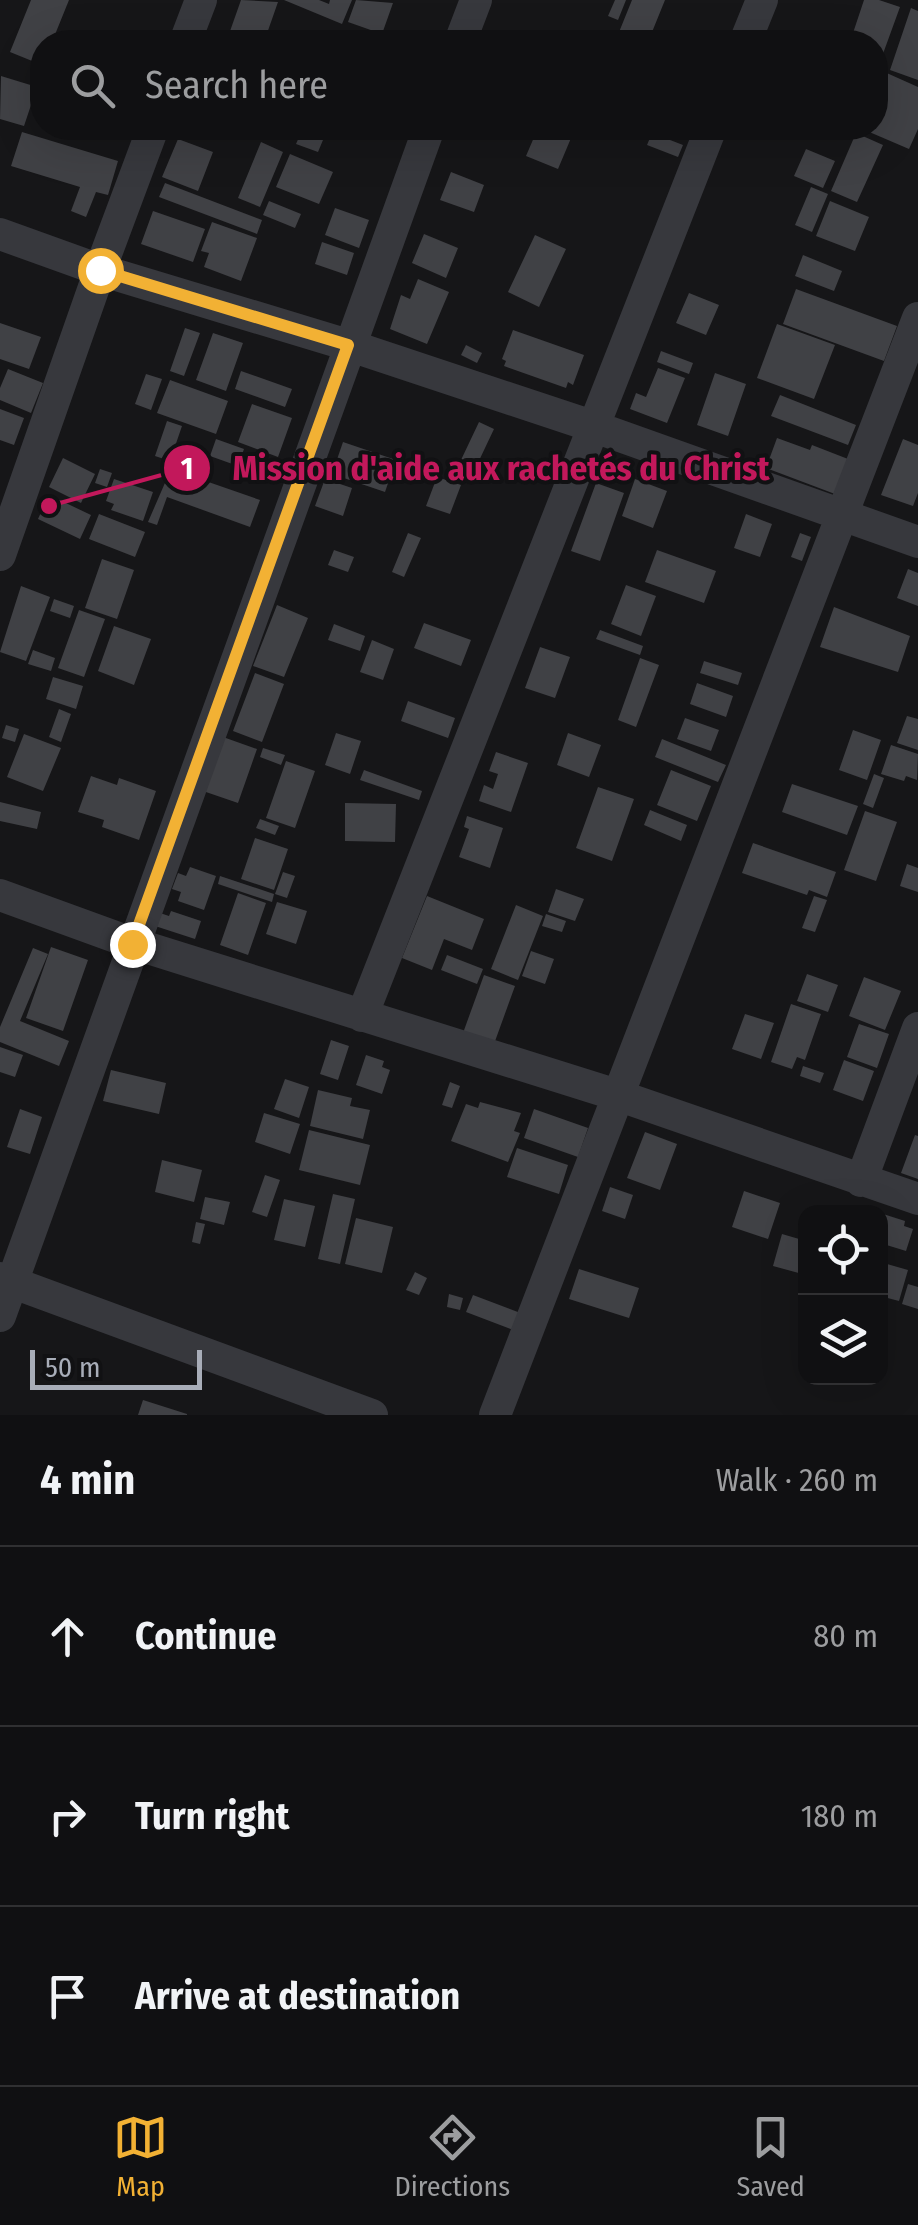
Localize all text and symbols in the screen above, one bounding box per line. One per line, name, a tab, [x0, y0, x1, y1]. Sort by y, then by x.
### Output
search box	[30, 30, 888, 140]
icon: search	[65, 58, 120, 113]
text: Search here	[145, 62, 328, 108]
route start	[78, 248, 124, 294]
callout: Mission d'aide aux rachetés du Christ	[162, 436, 789, 501]
text: Mission d'aide aux rachetés du Christ	[232, 447, 770, 489]
text: 1	[181, 451, 193, 487]
route end	[110, 922, 156, 968]
map controls	[798, 1205, 888, 1385]
button: locate	[798, 1205, 888, 1295]
button: layers	[798, 1295, 888, 1385]
scale bar	[30, 1345, 202, 1390]
text: 50 m	[45, 1351, 101, 1384]
text: 4 min	[40, 1455, 135, 1505]
text: Walk · 260 m	[716, 1461, 878, 1499]
icon: ahead	[40, 1609, 95, 1664]
text: Continue	[135, 1613, 276, 1659]
text: 80 m	[813, 1617, 878, 1655]
icon: right	[40, 1789, 95, 1844]
text: Turn right	[135, 1793, 289, 1839]
text: 180 m	[801, 1797, 878, 1835]
icon: arrive	[40, 1969, 95, 2024]
text: Arrive at destination	[135, 1973, 460, 2019]
tab: Map	[113, 2110, 168, 2203]
tab: Directions	[394, 2110, 510, 2203]
tab: Saved	[736, 2110, 805, 2203]

